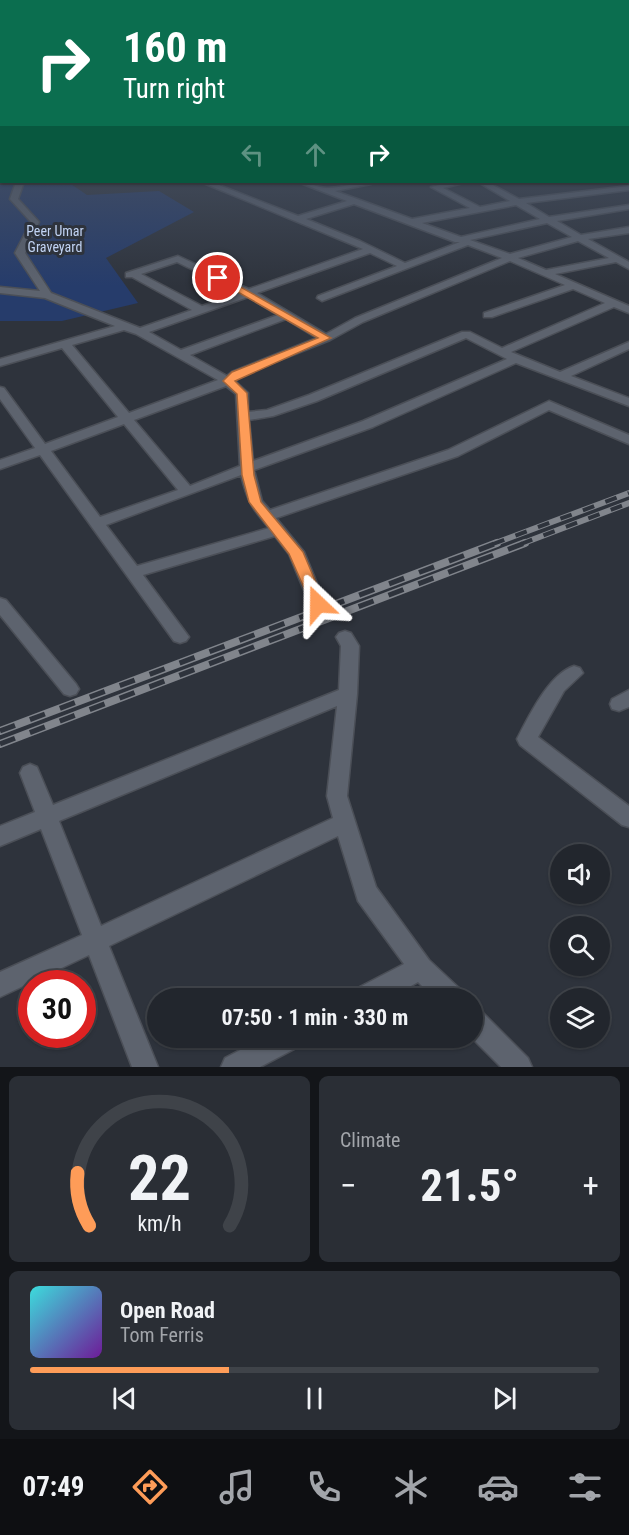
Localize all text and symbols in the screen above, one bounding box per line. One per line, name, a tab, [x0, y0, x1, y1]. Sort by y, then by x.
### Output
text: 160 m	[123, 23, 228, 72]
icon: right	[24, 24, 102, 102]
text: Turn right	[123, 73, 225, 105]
icon: left	[236, 138, 269, 171]
icon: ahead	[299, 138, 332, 171]
icon: right	[362, 138, 395, 171]
park label: Peer Umar Graveyard	[26, 223, 84, 255]
pin	[192, 252, 243, 303]
icon: arrive	[201, 261, 234, 294]
position arrow	[286, 572, 350, 636]
map controls	[550, 844, 610, 1048]
button: sound	[550, 844, 610, 904]
button: search	[550, 916, 610, 976]
speed limit sign: 30	[18, 970, 96, 1048]
button: layers	[550, 988, 610, 1048]
text: 07:50 · 1 min · 330 m	[222, 1005, 408, 1030]
text: Climate	[340, 1128, 400, 1152]
text: 22	[128, 1142, 191, 1215]
text: 21.5°	[420, 1159, 519, 1212]
text: −	[340, 1166, 357, 1205]
text: +	[583, 1166, 599, 1205]
text: km/h	[137, 1211, 182, 1236]
text: Open Road	[120, 1298, 215, 1323]
text: Tom Ferris	[120, 1323, 204, 1347]
icon: previous	[108, 1382, 141, 1415]
icon: pause	[298, 1382, 331, 1415]
icon: next	[488, 1382, 521, 1415]
icon: directions	[129, 1466, 171, 1508]
icon: music	[216, 1466, 258, 1508]
icon: phone	[303, 1466, 345, 1508]
icon: climate	[390, 1466, 432, 1508]
icon: car	[477, 1466, 519, 1508]
icon: filters	[564, 1466, 606, 1508]
text: 07:49	[23, 1471, 84, 1503]

